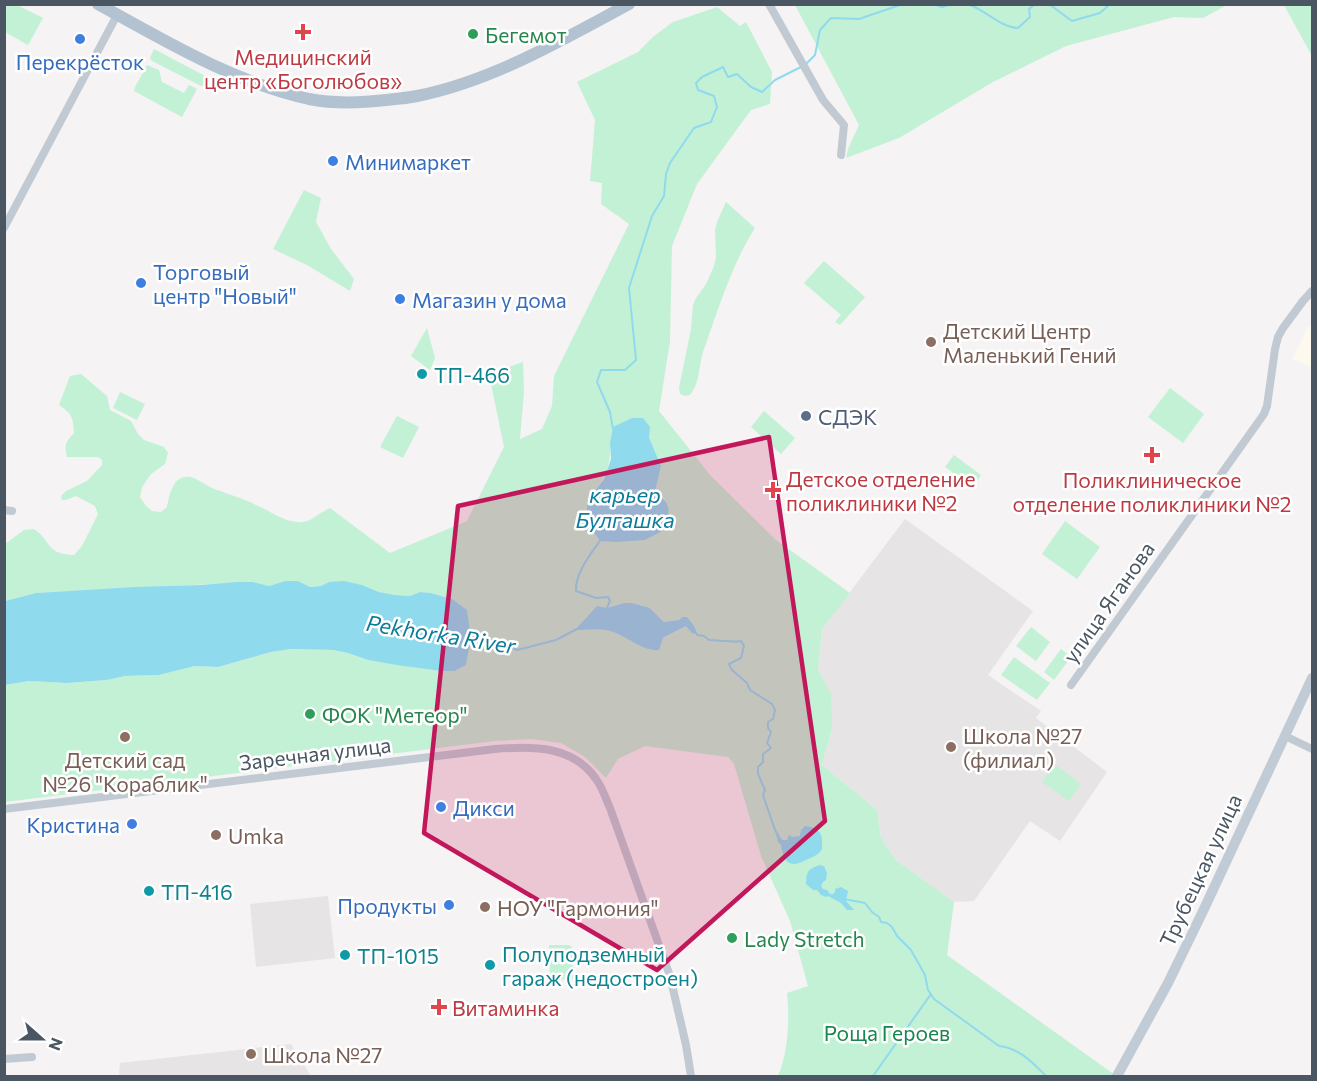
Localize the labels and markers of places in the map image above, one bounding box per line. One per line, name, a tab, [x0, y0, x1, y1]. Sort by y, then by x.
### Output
place label: Бегемот	[485, 22, 567, 47]
marker: Медицинский центр «Боголюбов»	[294, 23, 312, 41]
marker: Бегемот	[466, 27, 480, 41]
marker: Перекрёсток	[73, 32, 87, 46]
place label: Медицинский центр «Боголюбов»	[204, 44, 402, 93]
place label: Перекрёсток	[16, 49, 144, 74]
place label: Минимаркет	[345, 149, 471, 174]
marker: Минимаркет	[326, 154, 340, 168]
place label: Торговый центр "Новый"	[153, 259, 297, 308]
marker: Торговый центр "Новый"	[134, 276, 148, 290]
place label: Магазин у дома	[412, 287, 567, 312]
marker: Магазин у дома	[393, 292, 407, 306]
place label: Детский Центр Маленький Гений	[943, 318, 1116, 367]
marker: Детский Центр Маленький Гений	[924, 335, 938, 349]
place label: ТП-466	[434, 362, 510, 387]
marker: ТП-466	[415, 367, 429, 381]
place label: СДЭК	[818, 404, 877, 429]
marker: СДЭК	[799, 409, 813, 423]
marker: Поликлиническое отделение поликлиники №2	[1143, 446, 1161, 464]
place label: Детское отделение поликлиники №2	[786, 466, 976, 515]
place label: Поликлиническое отделение поликлиники №2	[1013, 467, 1292, 516]
marker: Детское отделение поликлиники №2	[764, 481, 782, 499]
place label: ФОК "Метеор"	[322, 702, 468, 727]
marker: ФОК "Метеор"	[303, 707, 317, 721]
place label: Школа №27 (филиал)	[963, 723, 1082, 772]
marker: Детский сад №26 "Кораблик"	[118, 730, 132, 744]
marker: Школа №27 (филиал)	[944, 740, 958, 754]
place label: Детский сад №26 "Кораблик"	[42, 747, 208, 796]
place label: Дикси	[453, 795, 515, 820]
marker: Дикси	[434, 800, 448, 814]
place label: Кристина	[26, 812, 120, 837]
marker: Кристина	[125, 817, 139, 831]
place label: Umka	[228, 823, 284, 848]
marker: Umka	[209, 828, 223, 842]
place label: ТП-416	[161, 879, 233, 904]
marker: ТП-416	[142, 884, 156, 898]
place label: Продукты	[337, 893, 437, 918]
place label: НОУ "Гармония"	[497, 895, 659, 920]
marker: Продукты	[442, 898, 456, 912]
marker: НОУ "Гармония"	[478, 900, 492, 914]
place label: Lady Stretch	[744, 926, 865, 951]
marker: Lady Stretch	[725, 931, 739, 945]
place label: Полуподземный гараж (недостроен)	[502, 941, 698, 990]
place label: ТП-1015	[357, 943, 439, 968]
marker: ТП-1015	[338, 948, 352, 962]
marker: Полуподземный гараж (недостроен)	[483, 958, 497, 972]
place label: Витаминка	[452, 995, 559, 1020]
marker: Витаминка	[430, 998, 448, 1016]
place label: Школа №27	[263, 1042, 382, 1067]
marker: Школа №27	[244, 1047, 258, 1061]

